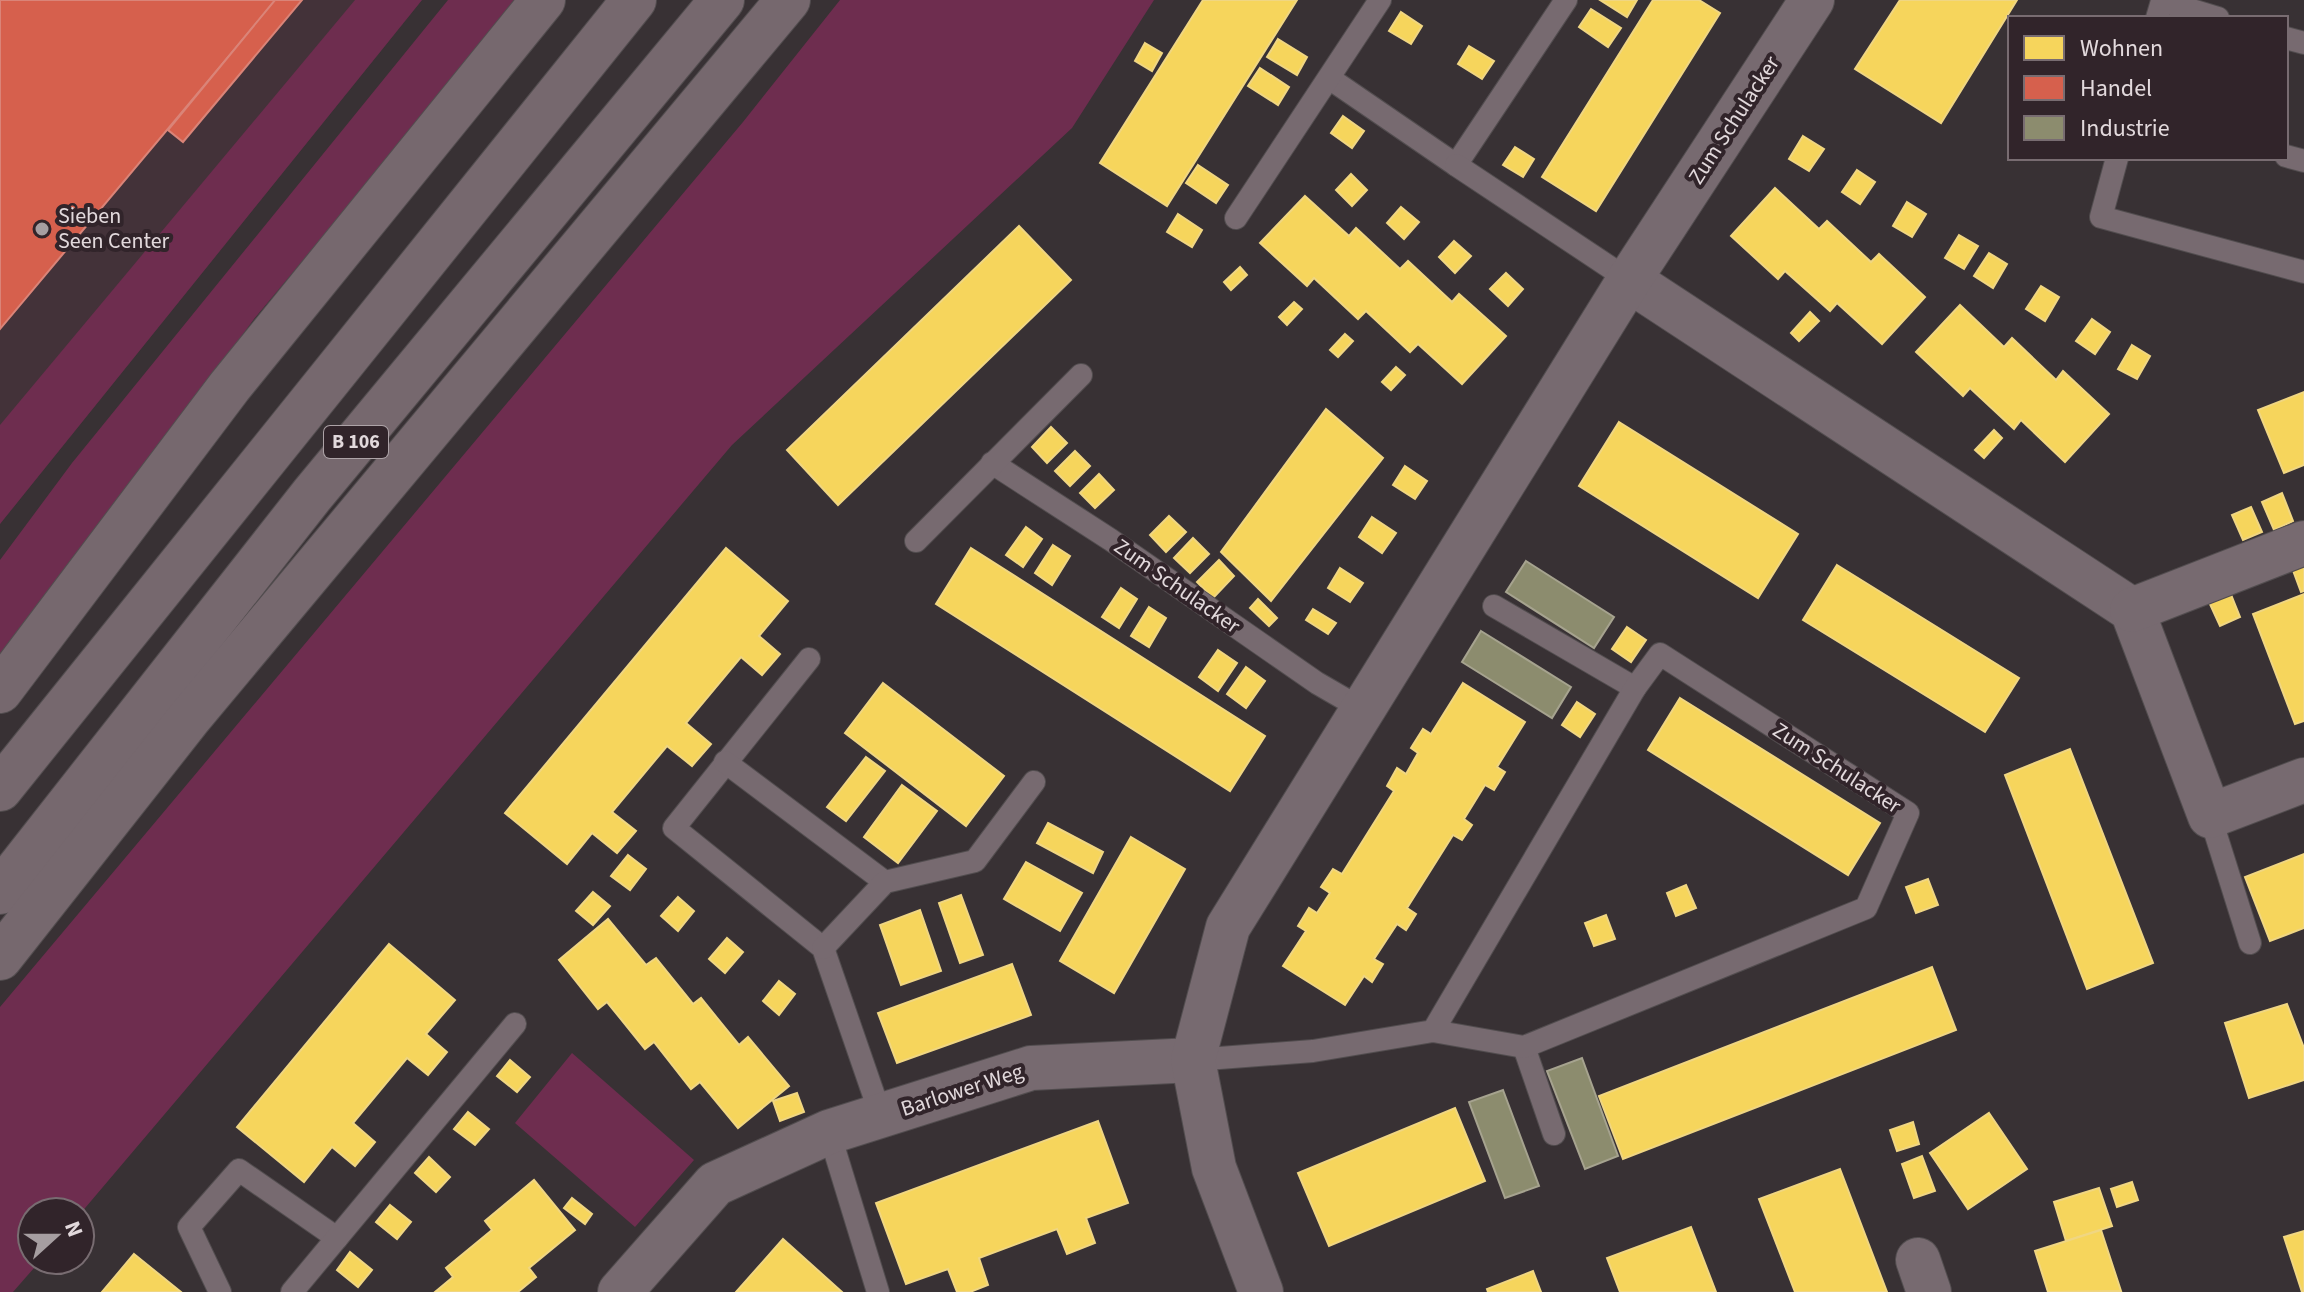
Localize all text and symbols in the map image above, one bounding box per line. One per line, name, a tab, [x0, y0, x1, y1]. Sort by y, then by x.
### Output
legend	[2008, 16, 2288, 160]
text: Wohnen	[2080, 31, 2163, 66]
street label: Zum Schulacker	[1680, 49, 1788, 191]
text: Handel	[2080, 71, 2152, 106]
text: Industrie	[2080, 111, 2170, 146]
place label: Sieben Seen Center	[58, 200, 170, 257]
marker: Sieben Seen Center	[33, 220, 51, 238]
road number: B 106	[324, 426, 388, 458]
street label: Zum Schulacker	[1107, 531, 1247, 642]
street label: Zum Schulacker	[1766, 714, 1908, 822]
street label: Barlower Weg	[897, 1055, 1027, 1125]
north arrow	[16, 1196, 96, 1276]
text: N	[56, 1217, 91, 1242]

